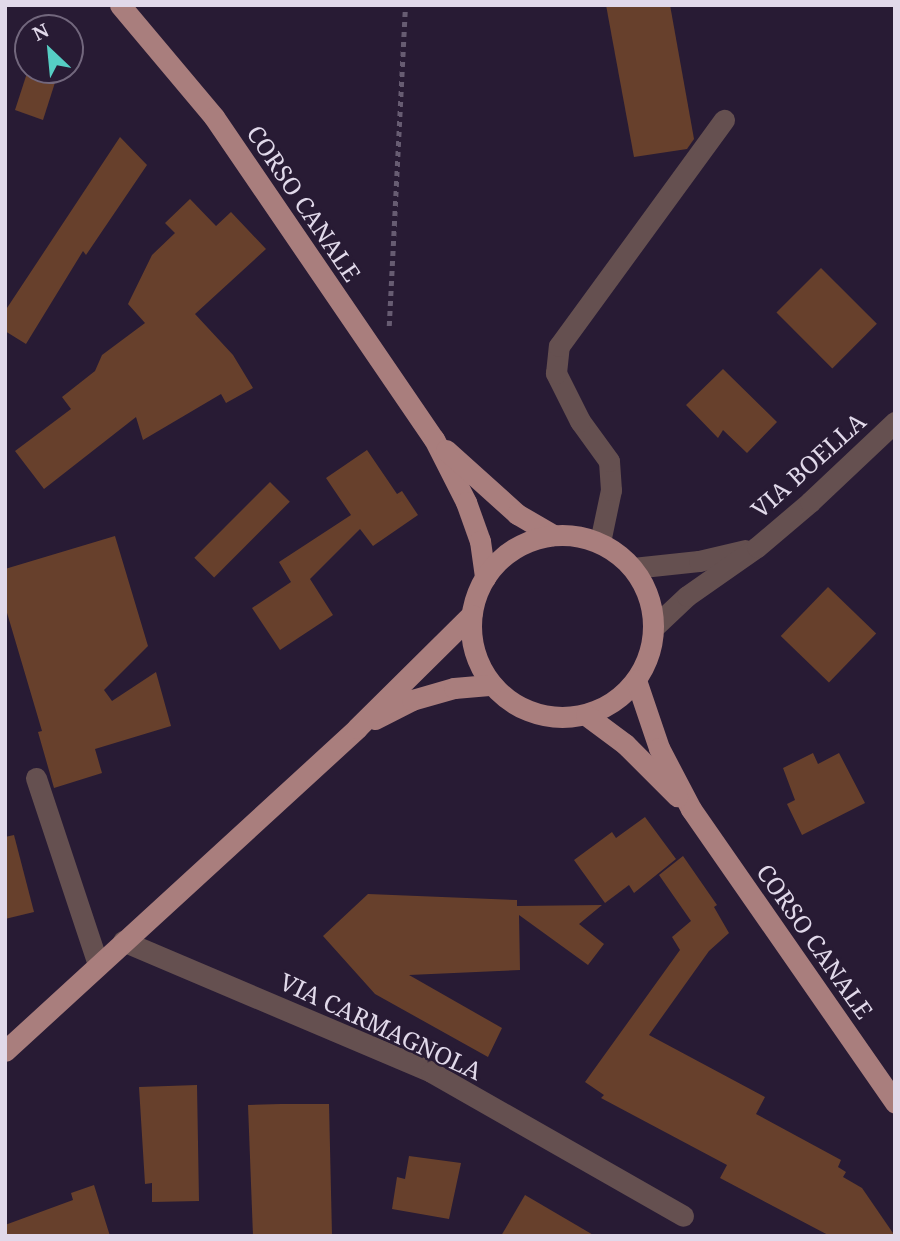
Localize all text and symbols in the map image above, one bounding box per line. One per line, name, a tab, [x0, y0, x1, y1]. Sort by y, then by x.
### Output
north arrow	[14, 14, 84, 84]
text: N	[28, 17, 53, 47]
street label: CORSO CANALE	[241, 119, 367, 287]
street label: VIA BOELLA	[745, 406, 871, 524]
street label: CORSO CANALE	[751, 858, 879, 1024]
street label: VIA CARMAGNOLA	[275, 967, 487, 1085]

